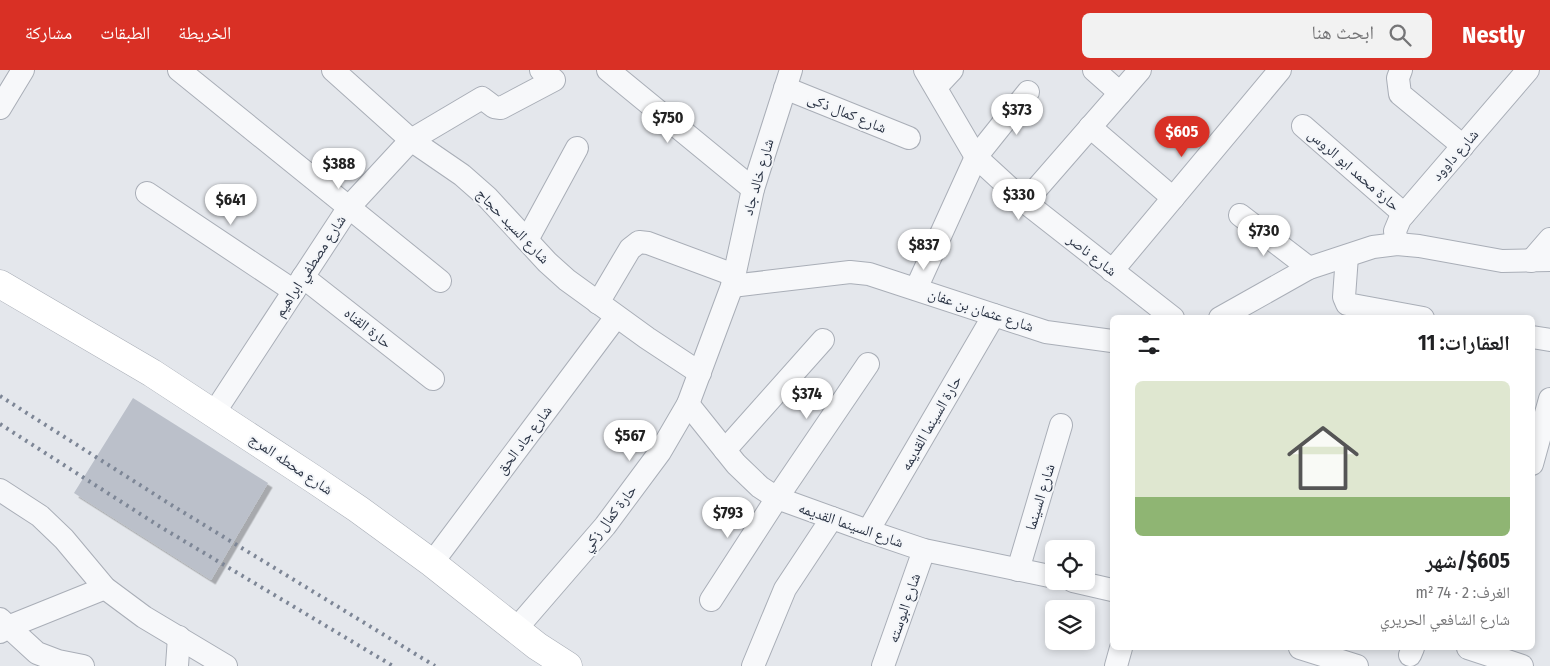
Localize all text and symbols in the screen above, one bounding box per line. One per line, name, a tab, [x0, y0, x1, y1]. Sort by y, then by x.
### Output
search box	[1082, 13, 1432, 58]
text: ابحث هنا	[1312, 21, 1374, 44]
icon: search	[1386, 21, 1414, 49]
text: Nestly	[1462, 21, 1525, 49]
text: مشاركة	[25, 22, 72, 44]
text: الطبقات	[100, 22, 150, 44]
text: الخريطة	[178, 22, 231, 44]
street label: شارع كمال ذكى	[805, 89, 889, 138]
pin: $373	[987, 93, 1047, 136]
text: $373	[1002, 100, 1032, 119]
pin: $750	[638, 102, 698, 144]
text: $750	[653, 108, 683, 127]
pin: $605	[1152, 116, 1212, 158]
text: $605	[1166, 122, 1198, 141]
street label: حارة محمد ابو الروس	[1304, 125, 1404, 216]
street label: شارع داوود	[1428, 126, 1483, 185]
street label: شارع خالد جاد	[738, 137, 778, 218]
pin: $388	[309, 148, 369, 190]
text: $388	[323, 154, 355, 173]
pin: $330	[989, 178, 1049, 221]
pin: $641	[201, 184, 261, 226]
street label: شارع السيد حجاج	[472, 185, 553, 268]
text: $330	[1003, 185, 1035, 204]
text: $641	[216, 190, 246, 209]
street label: شارع مصطفي ابراهيم	[270, 212, 352, 322]
pin: $730	[1234, 214, 1294, 257]
text: $730	[1249, 221, 1279, 240]
pin: $837	[894, 228, 954, 271]
street label: شارع ناصر	[1062, 229, 1120, 281]
text: $837	[909, 235, 939, 254]
street label: شارع عثمان بن عفان	[926, 284, 1036, 337]
street label: حارة القناه	[341, 304, 396, 352]
text: العقارات: 11	[1418, 330, 1510, 356]
icon: filters	[1135, 331, 1163, 359]
street label: حارة السينما القديمه	[897, 372, 966, 474]
pin: $374	[777, 378, 837, 420]
text: $374	[792, 384, 822, 403]
street label: شارع جاد الحق	[492, 402, 557, 479]
icon: home	[1278, 413, 1368, 503]
pin: $567	[600, 420, 660, 462]
text: $567	[615, 426, 645, 445]
street label: شارع محطه المرج	[245, 429, 336, 500]
street label: شارع السينما	[1021, 461, 1060, 533]
street label: حارة كمال زكي	[577, 481, 643, 557]
pin: $793	[698, 496, 758, 539]
street label: شارع السينما القديمه	[796, 499, 906, 552]
text: $793	[713, 503, 743, 522]
map controls	[1045, 540, 1095, 650]
button: locate	[1045, 540, 1095, 590]
text: $605/شهر	[1426, 548, 1510, 574]
street label: شارع البوسته	[884, 571, 925, 645]
text: الغرف: 2 · 74 m²	[1416, 583, 1510, 602]
button: layers	[1045, 600, 1095, 650]
text: شارع الشافعي الحريري	[1380, 610, 1510, 629]

